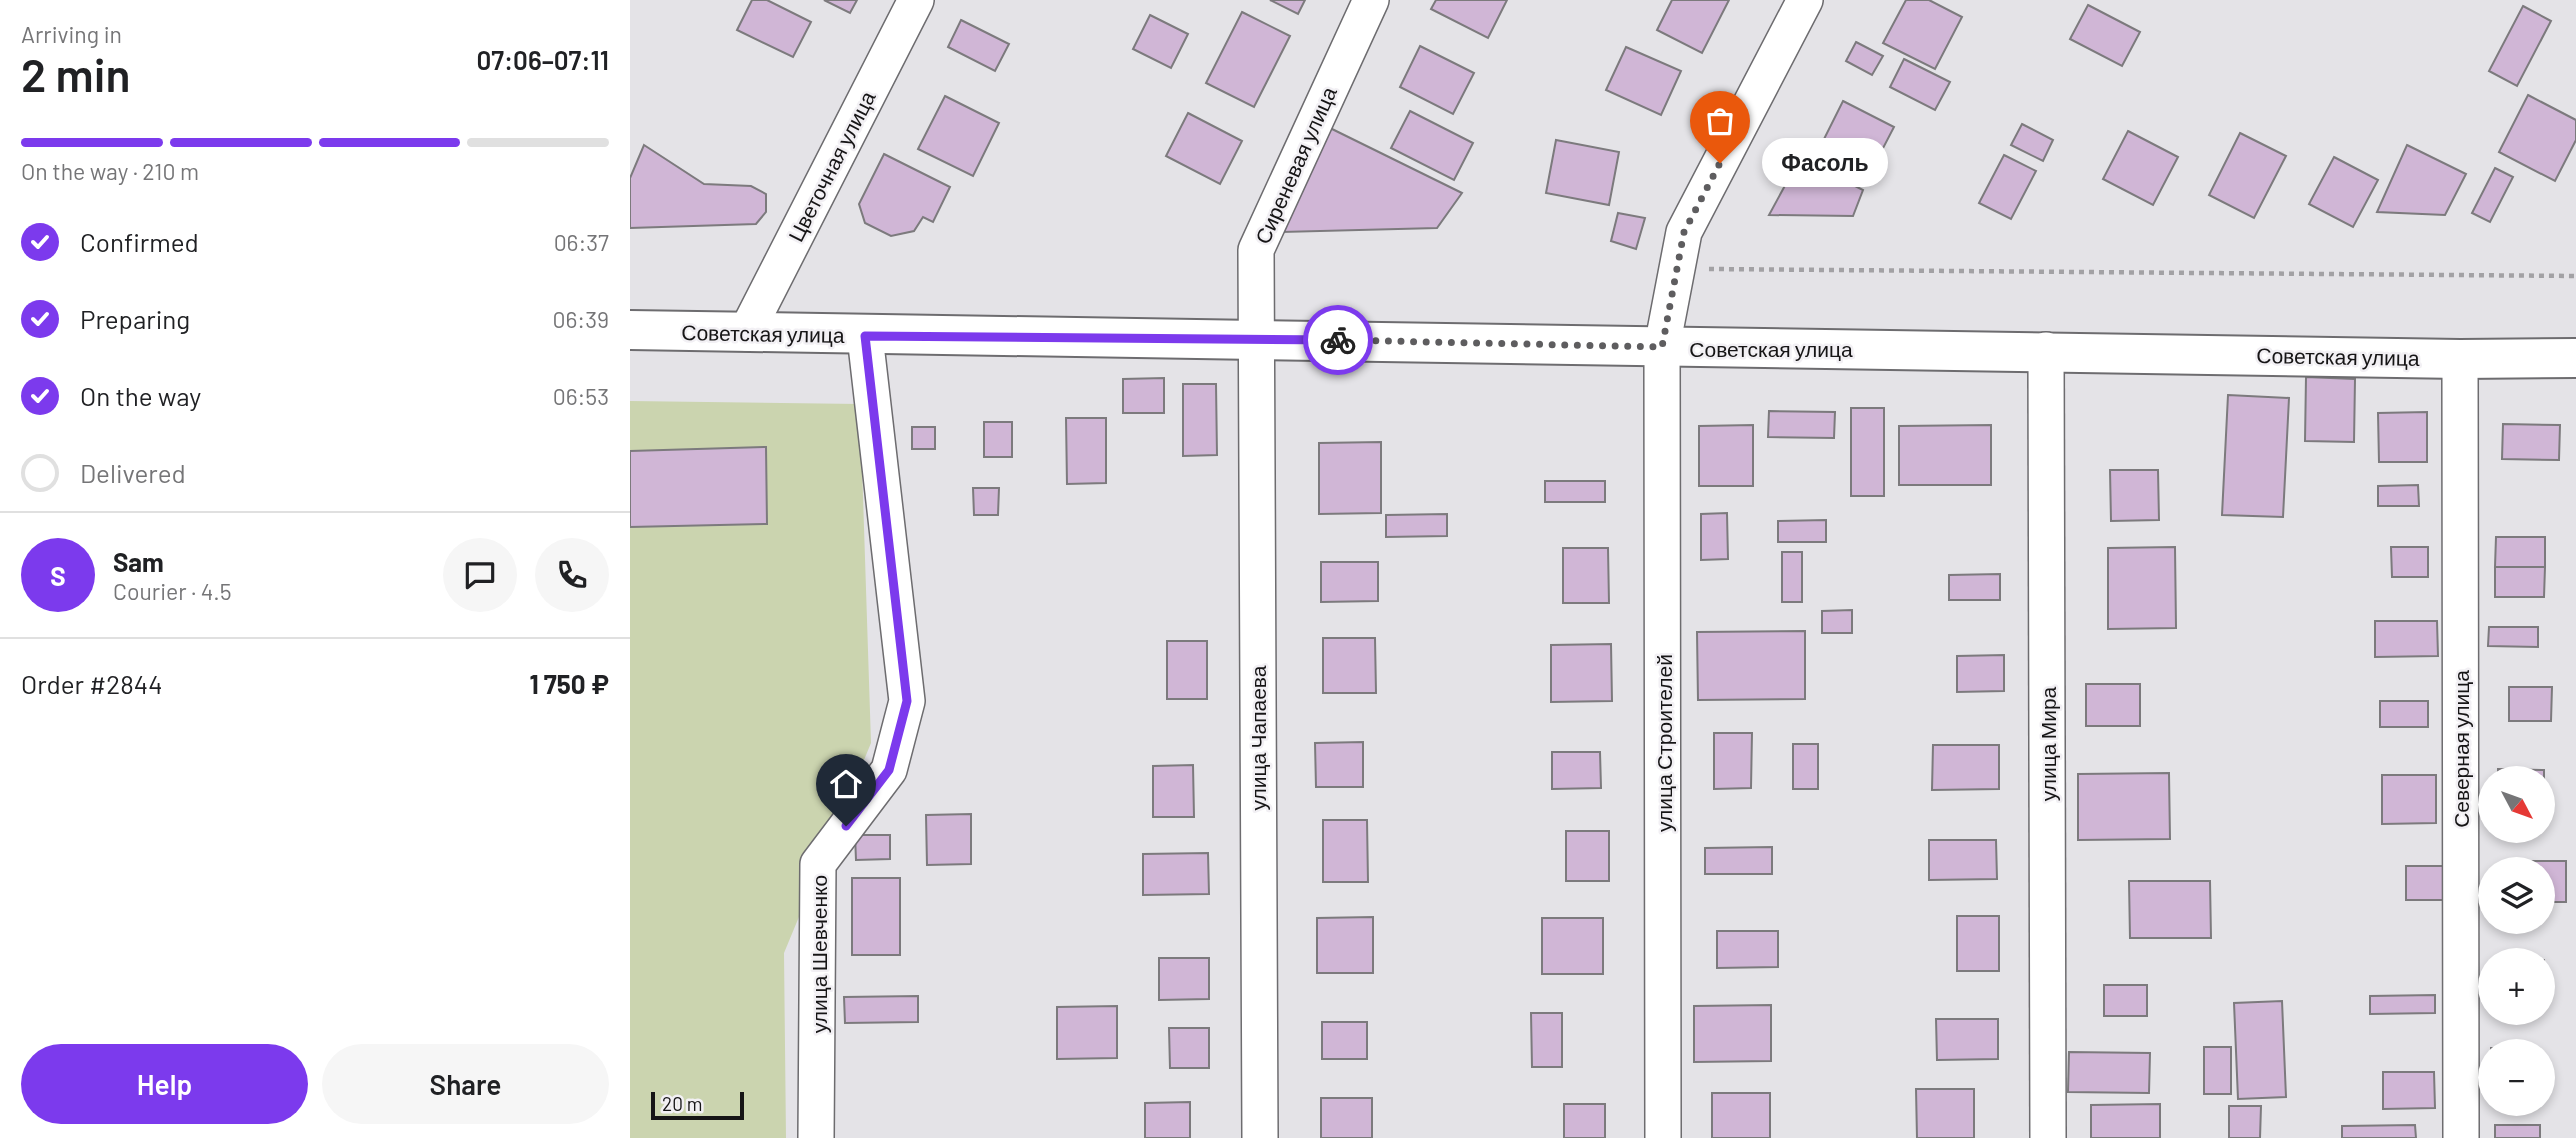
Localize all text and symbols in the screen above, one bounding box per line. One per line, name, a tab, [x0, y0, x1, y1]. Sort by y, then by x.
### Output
text: Arriving in	[21, 20, 122, 48]
text: 07:06–07:11	[476, 44, 609, 75]
text: 2 min	[21, 46, 130, 101]
street label: Сиреневая улица	[1249, 82, 1341, 247]
street label: Цветочная улица	[782, 86, 880, 245]
pin	[1690, 91, 1750, 163]
icon: bag	[1701, 102, 1739, 140]
callout: Фасоль	[1762, 138, 1888, 188]
text: Фасоль	[1781, 148, 1869, 176]
text: On the way · 210 m	[21, 157, 199, 185]
icon: check	[21, 223, 59, 261]
text: Confirmed	[80, 226, 199, 257]
text: 06:37	[554, 228, 609, 256]
icon: check	[21, 300, 59, 338]
text: Preparing	[80, 303, 190, 334]
text: 06:39	[553, 305, 609, 333]
courier	[1303, 305, 1373, 375]
street label: Советская улица	[681, 319, 845, 347]
icon: bike	[1319, 321, 1357, 359]
street label: Советская улица	[1689, 336, 1853, 361]
street label: Советская улица	[2256, 342, 2420, 370]
icon: check	[21, 377, 59, 415]
text: On the way	[80, 380, 201, 411]
text: 06:53	[553, 382, 609, 410]
text: Delivered	[80, 457, 186, 488]
button: chat	[443, 538, 517, 612]
button: phone	[535, 538, 609, 612]
text: Sam	[113, 546, 164, 577]
text: S	[50, 560, 66, 591]
text: Courier · 4.5	[113, 577, 232, 605]
street label: улица Строителей	[1651, 654, 1676, 832]
street label: улица Чапаева	[1245, 665, 1270, 810]
text: Order #2844	[21, 668, 163, 699]
text: 1 750 ₽	[529, 668, 609, 699]
street label: Северная улица	[2448, 670, 2473, 828]
street label: улица Мира	[2035, 686, 2060, 801]
pin	[816, 754, 876, 826]
icon: home	[827, 765, 865, 803]
north arrow	[2478, 766, 2555, 844]
map controls	[2478, 766, 2555, 1116]
button: layers	[2478, 857, 2555, 934]
street label: улица Шевченко	[806, 875, 831, 1033]
button: +	[2478, 948, 2555, 1025]
button: −	[2478, 1039, 2555, 1116]
button: Help	[21, 1044, 308, 1124]
button: Share	[322, 1044, 609, 1124]
scale bar	[651, 1089, 744, 1121]
text: 20 m	[662, 1092, 702, 1115]

